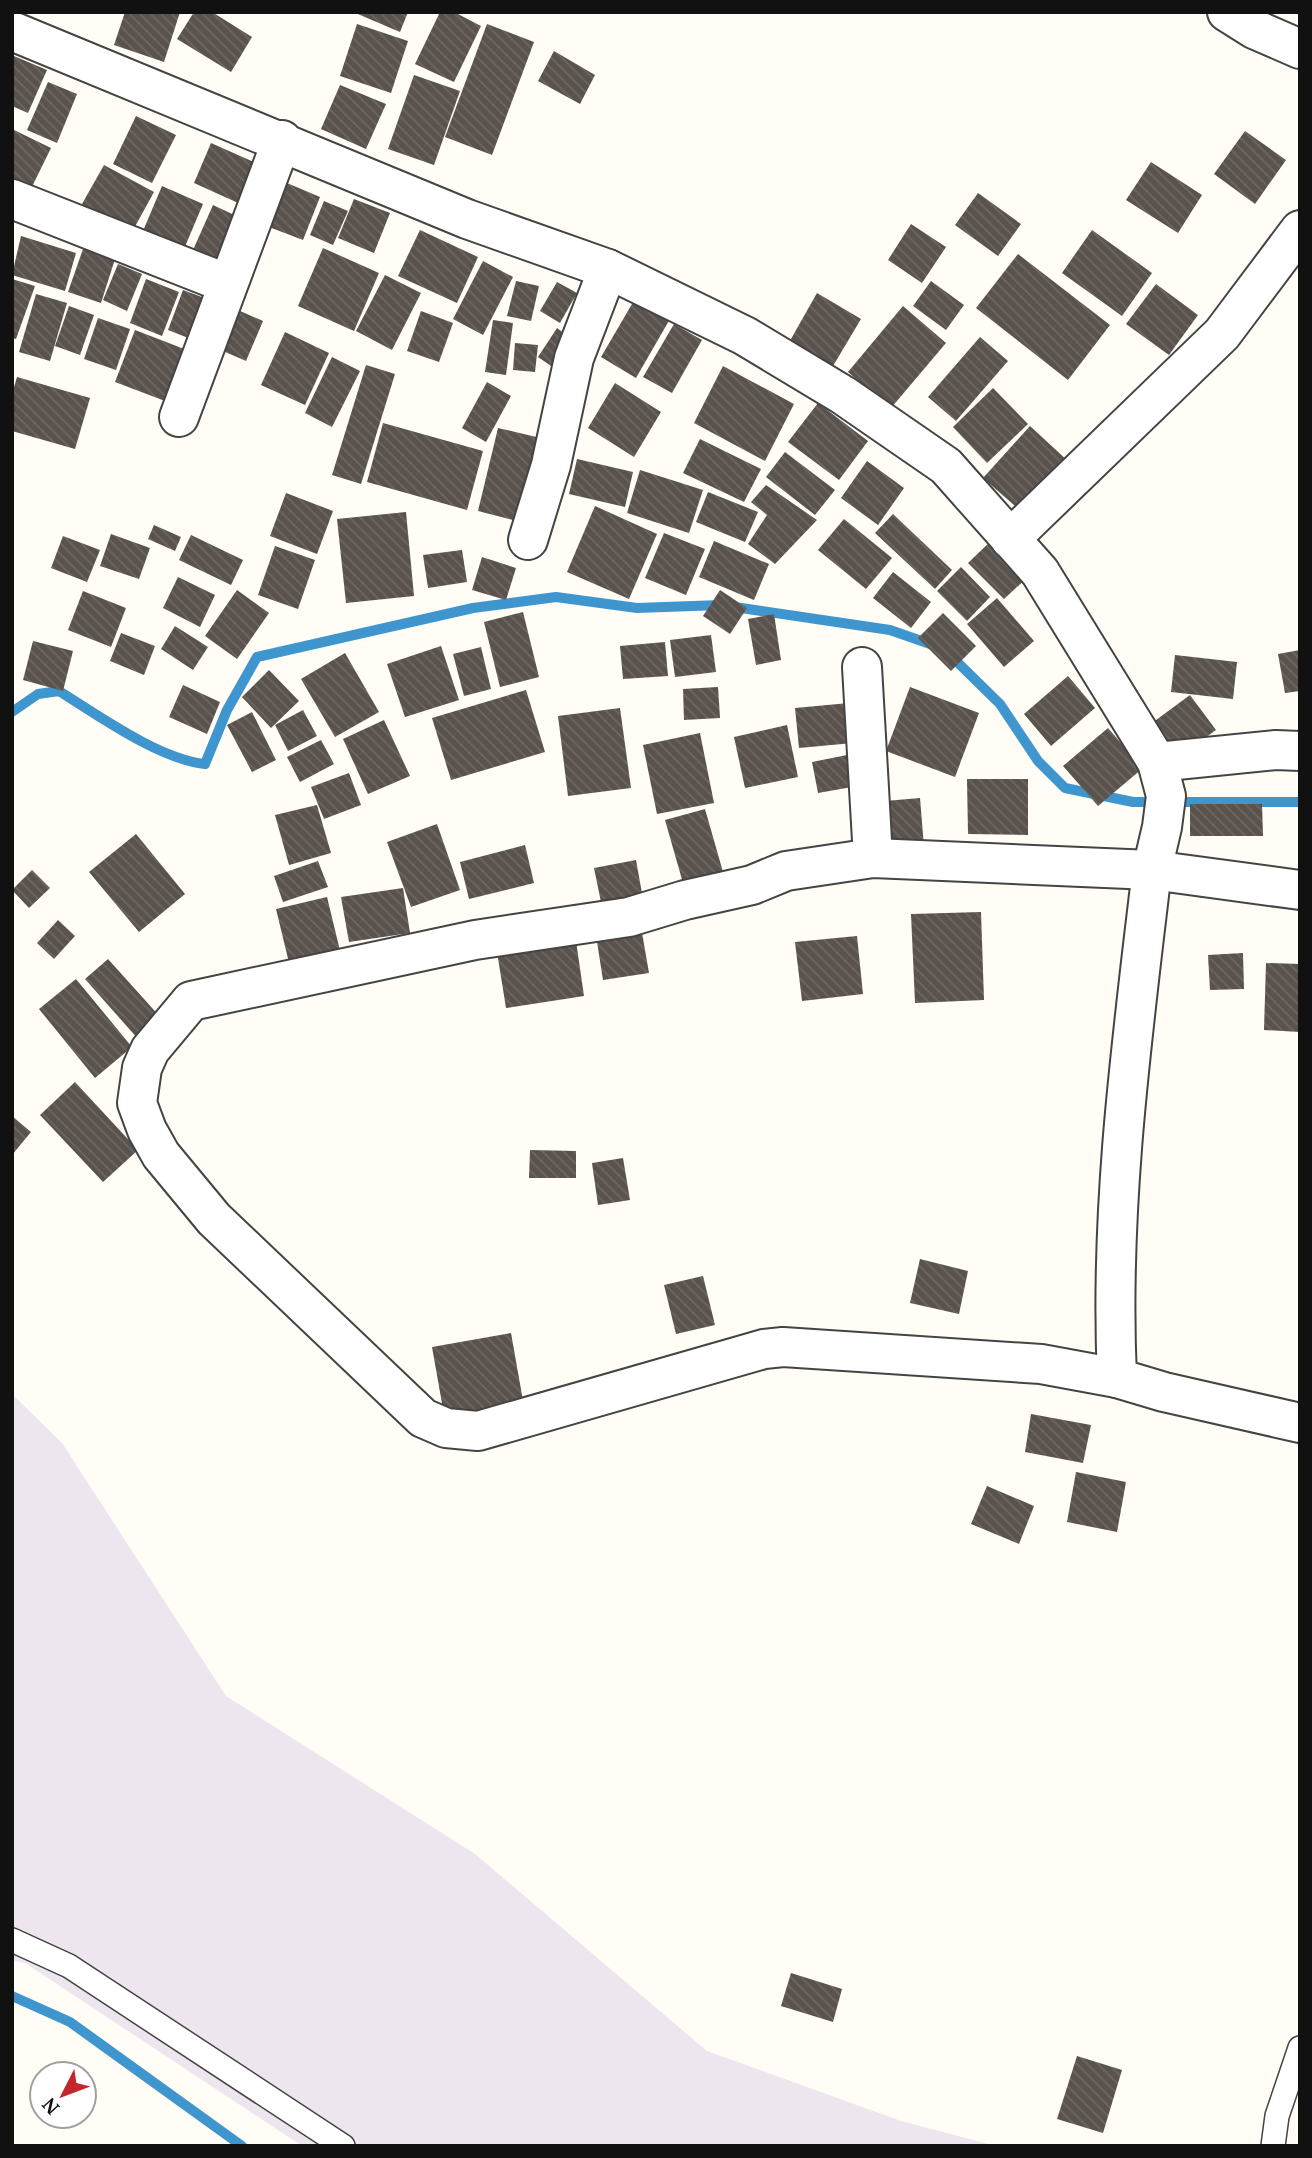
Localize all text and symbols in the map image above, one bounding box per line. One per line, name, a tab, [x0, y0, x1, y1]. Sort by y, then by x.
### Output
north arrow	[28, 2060, 98, 2130]
text: N	[35, 2093, 64, 2120]

